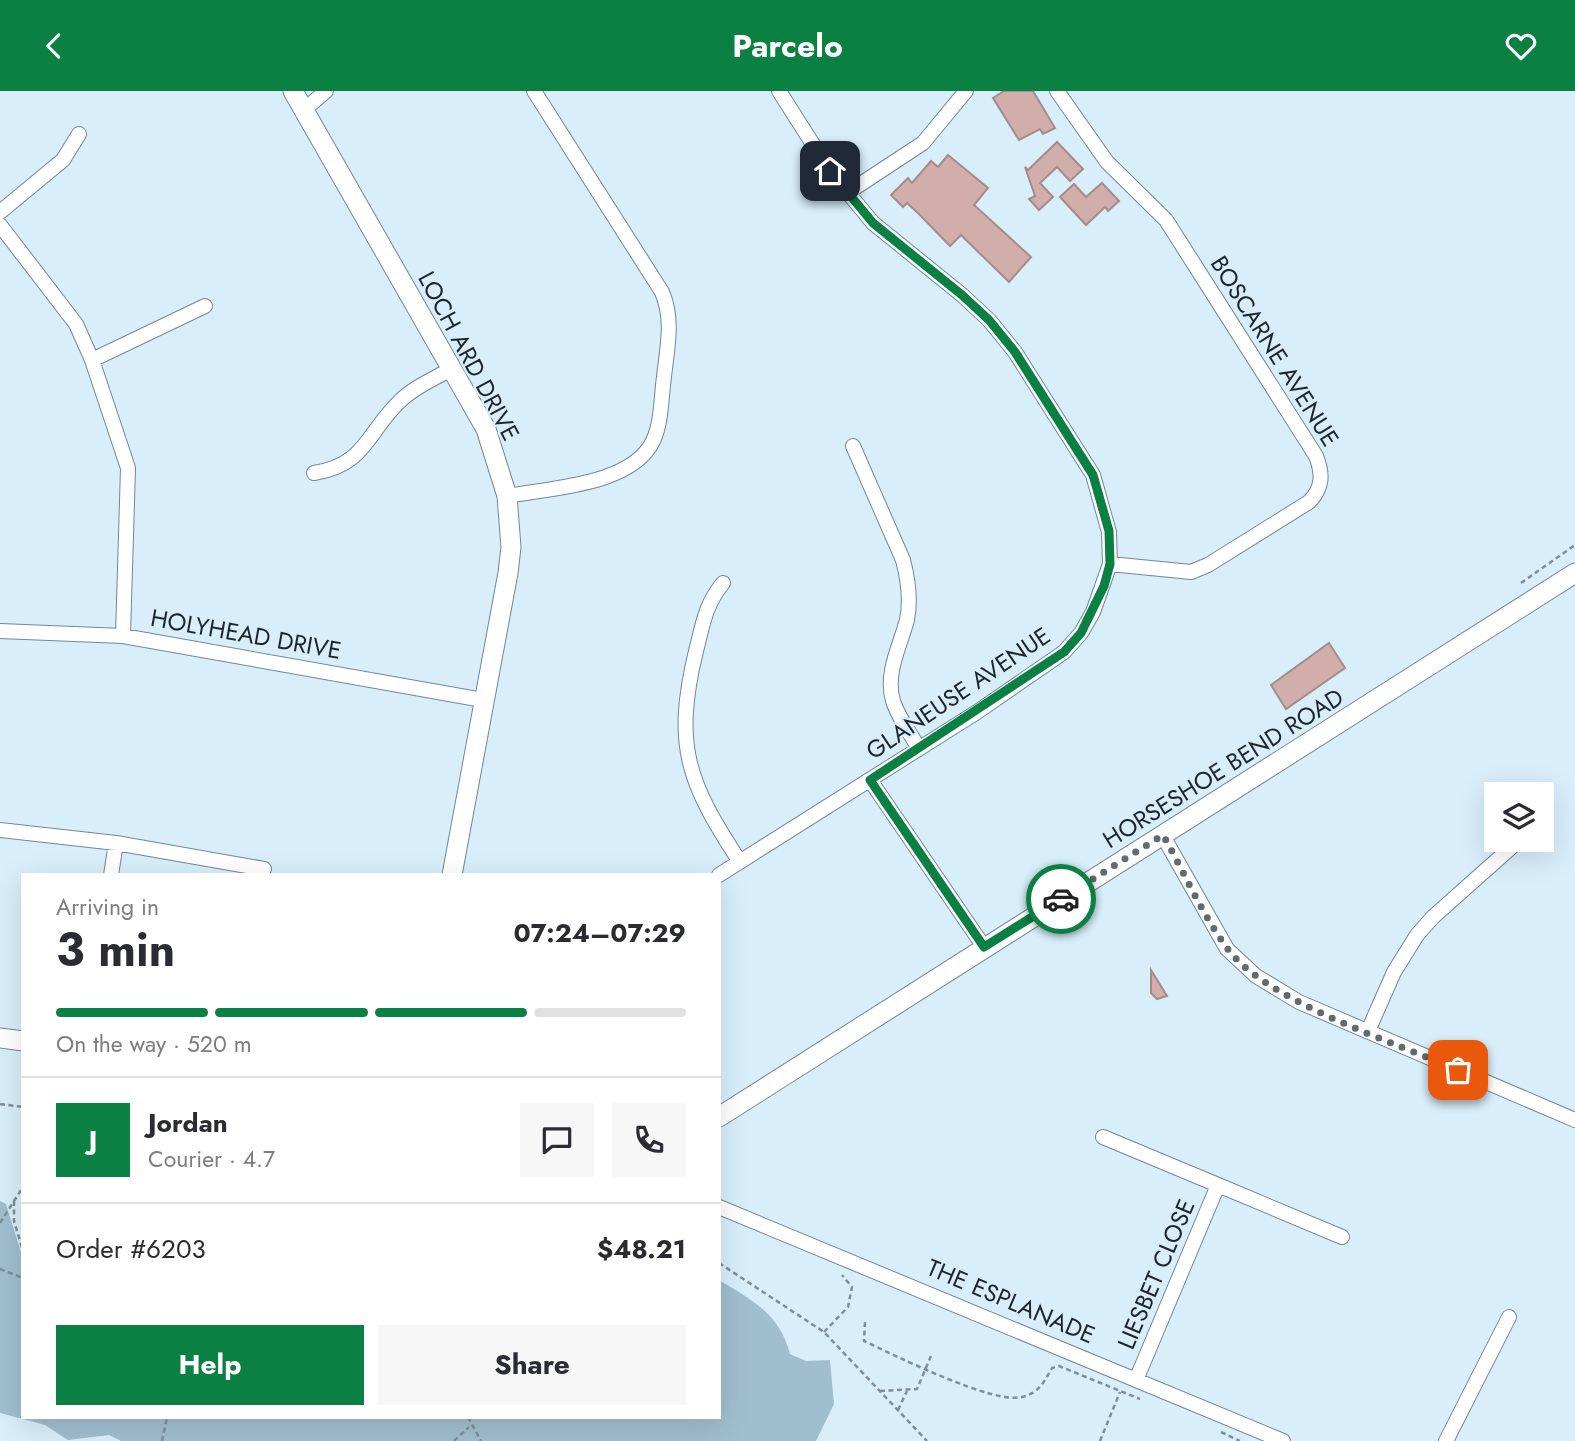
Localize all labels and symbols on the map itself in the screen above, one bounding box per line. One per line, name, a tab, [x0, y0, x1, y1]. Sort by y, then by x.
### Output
pin	[800, 141, 860, 201]
street label: BOSCARNE AVENUE	[1202, 249, 1348, 453]
street label: LOCH ARD DRIVE	[410, 265, 528, 447]
street label: HOLYHEAD DRIVE	[148, 600, 344, 668]
street label: GLANEUSE AVENUE	[859, 618, 1057, 768]
street label: HORSESHOE BEND ROAD	[1096, 679, 1350, 857]
courier	[1026, 864, 1096, 934]
pin	[1428, 1040, 1488, 1100]
street label: LIESBET CLOSE	[1109, 1194, 1203, 1354]
street label: THE ESPLANADE	[922, 1250, 1100, 1352]

